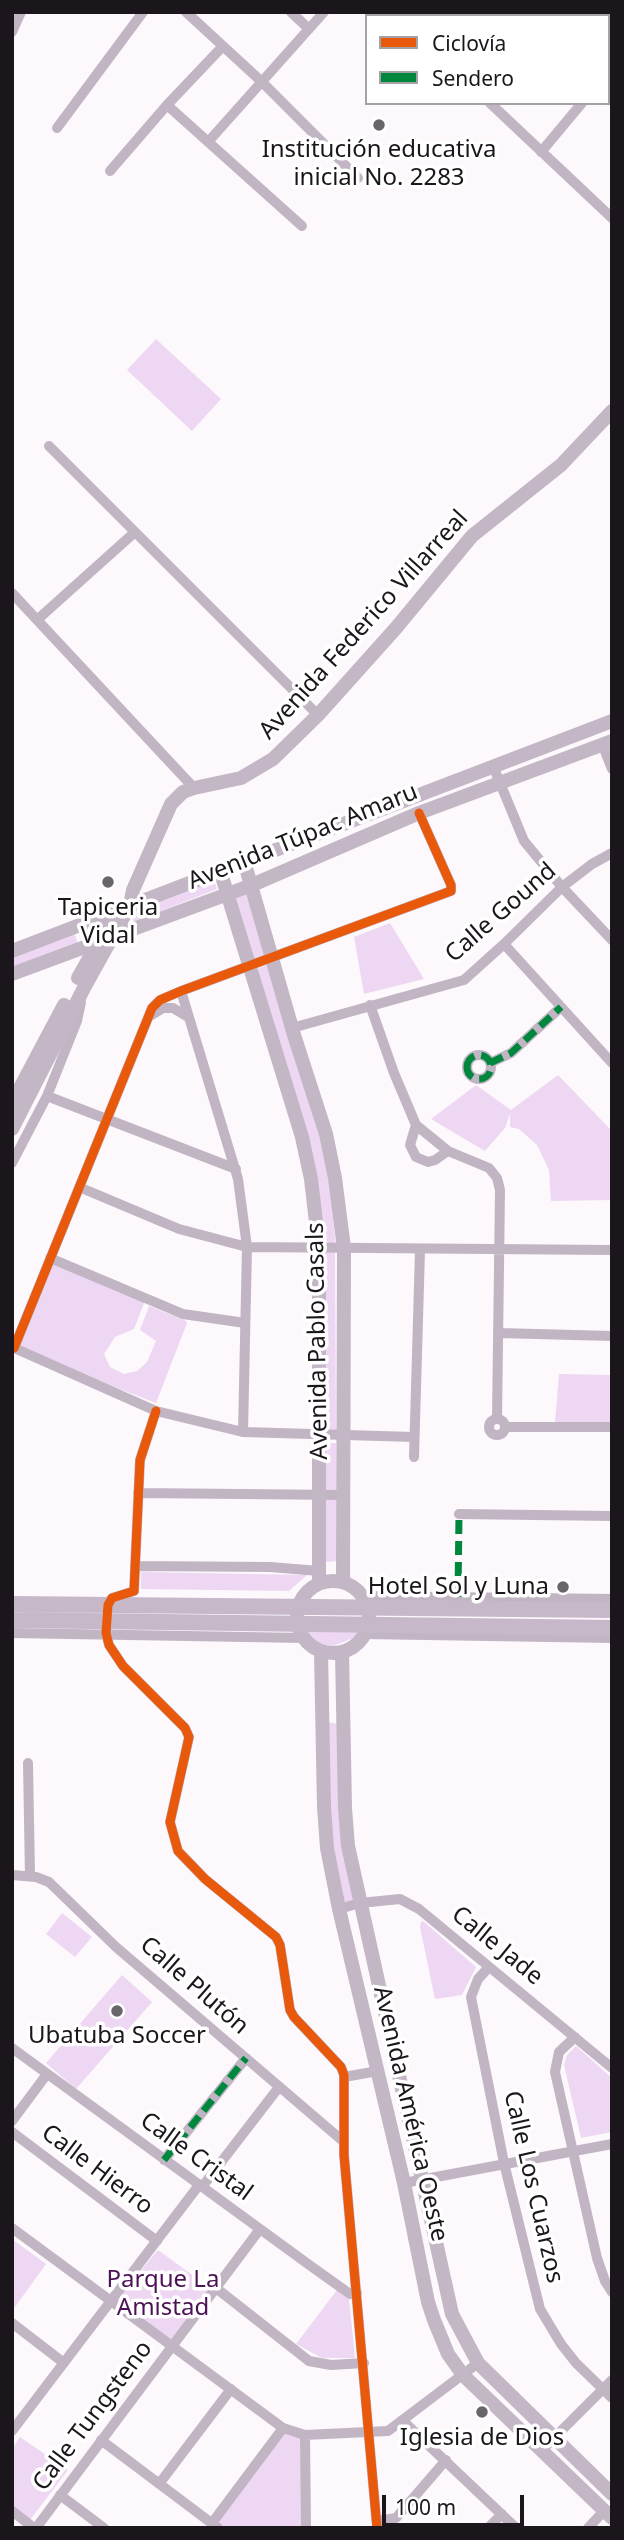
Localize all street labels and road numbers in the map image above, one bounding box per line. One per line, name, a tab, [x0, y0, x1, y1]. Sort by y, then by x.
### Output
street label: Avenida Federico Villarreal	[254, 505, 474, 745]
street label: Avenida Túpac Amaru	[184, 778, 422, 896]
street label: Calle Gound	[440, 857, 562, 969]
street label: Avenida Pablo Casals	[302, 1222, 334, 1460]
street label: Calle Jade	[446, 1900, 548, 1992]
street label: Calle Plutón	[134, 1931, 254, 2041]
street label: Avenida América Oeste	[367, 1984, 453, 2244]
street label: Calle Los Cuarzos	[497, 2088, 569, 2286]
street label: Calle Cristal	[134, 2107, 258, 2207]
street label: Calle Hierro	[36, 2119, 158, 2221]
street label: Calle Tungsteno	[27, 2335, 159, 2497]

